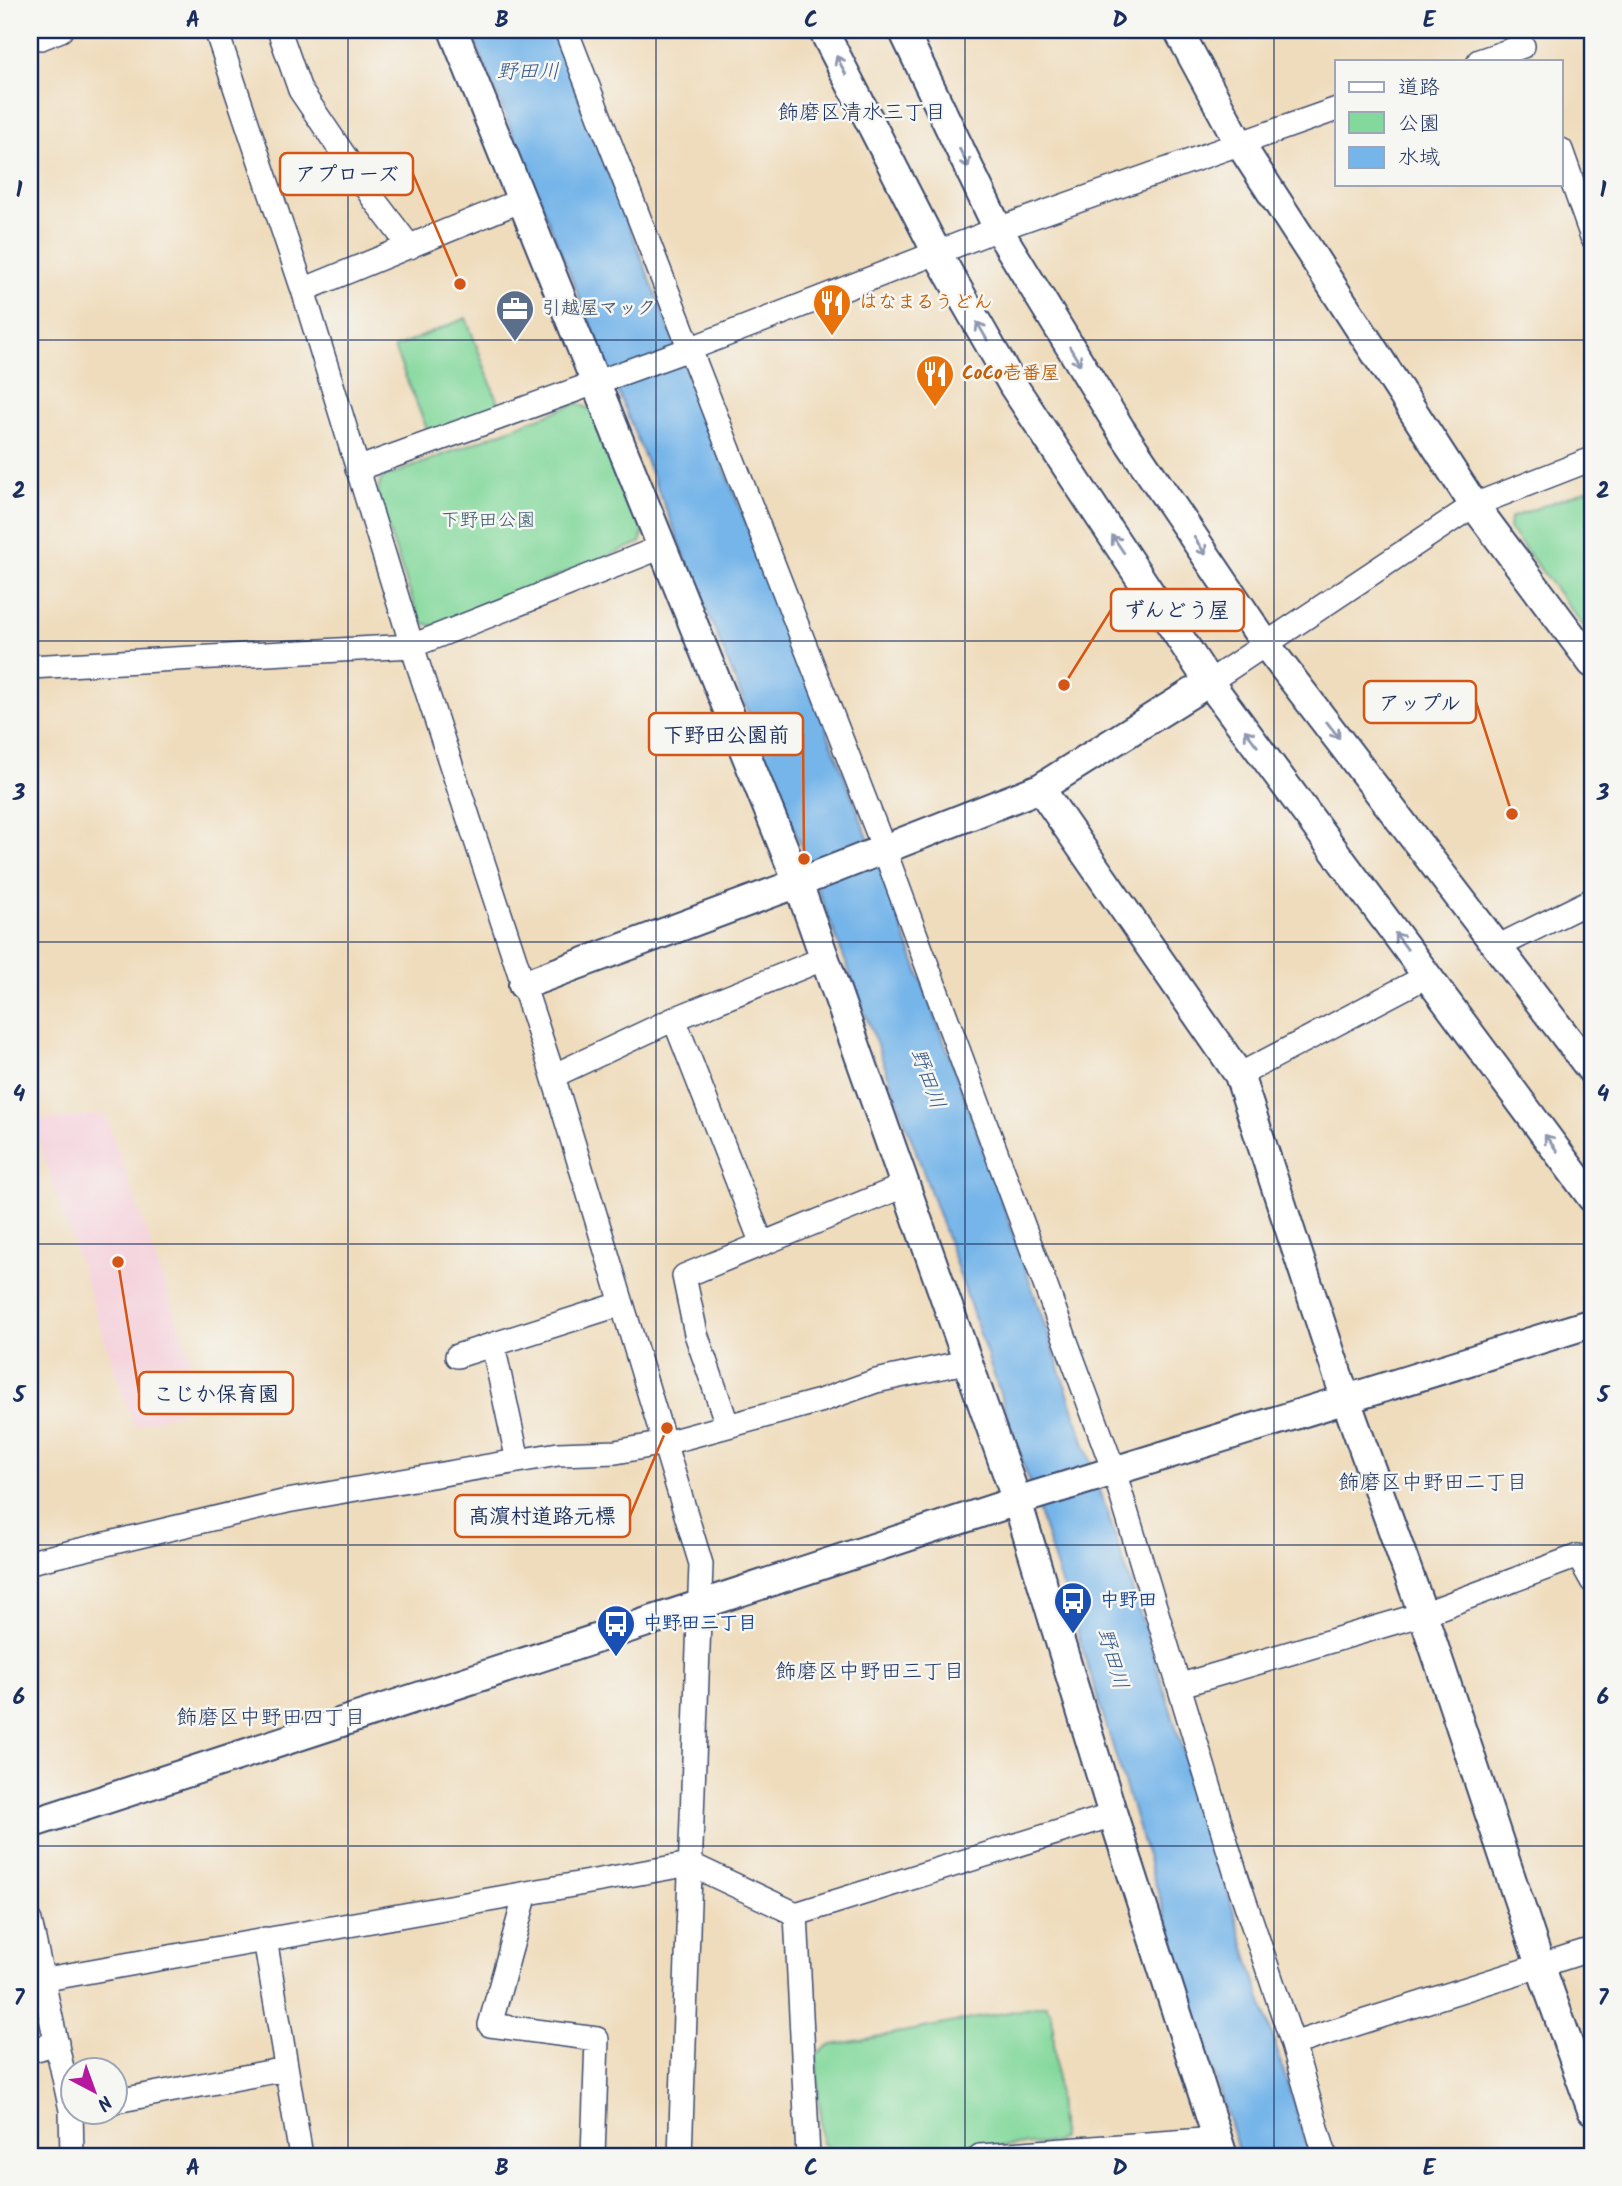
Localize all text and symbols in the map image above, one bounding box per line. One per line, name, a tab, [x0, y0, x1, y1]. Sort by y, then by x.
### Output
text: A	[186, 3, 200, 39]
text: B	[495, 3, 509, 39]
text: C	[804, 3, 818, 39]
text: D	[1112, 3, 1128, 39]
text: E	[1423, 3, 1437, 39]
one-way arrow	[834, 55, 848, 76]
water label: 野田川	[497, 56, 560, 89]
legend	[1335, 60, 1562, 186]
text: 道路	[1398, 72, 1440, 105]
district label: 飾磨区清水三丁目	[778, 97, 946, 130]
text: 公園	[1398, 108, 1440, 141]
text: 水域	[1398, 142, 1440, 175]
one-way arrow	[957, 147, 971, 168]
callout: アプローズ	[280, 153, 413, 195]
text: アプローズ	[295, 159, 399, 192]
text: 1	[16, 173, 23, 209]
text: 1	[1600, 173, 1607, 209]
restaurant icon: はなまるうどん	[811, 282, 853, 337]
office icon: 引越屋マック	[494, 288, 536, 343]
place label: はなまるうどん	[859, 288, 992, 318]
place label: 引越屋マック	[542, 294, 656, 324]
one-way arrow	[975, 322, 989, 342]
one-way arrow	[1069, 345, 1083, 365]
restaurant icon: CoCo壱番屋	[914, 353, 956, 408]
place label: CoCo壱番屋	[962, 359, 1060, 389]
text: 2	[12, 474, 26, 510]
text: 2	[1596, 474, 1610, 510]
park label: 下野田公園	[440, 506, 536, 536]
one-way arrow	[1110, 534, 1124, 554]
one-way arrow	[1193, 536, 1207, 555]
callout: ずんどう屋	[1111, 589, 1244, 631]
text: ずんどう屋	[1124, 595, 1230, 628]
callout: アップル	[1364, 681, 1476, 723]
text: アップル	[1379, 688, 1461, 721]
callout: 下野田公園前	[649, 713, 803, 755]
text: 下野田公園前	[663, 720, 789, 753]
one-way arrow	[1325, 721, 1340, 739]
one-way arrow	[1244, 729, 1259, 748]
text: 3	[12, 776, 26, 812]
text: 3	[1596, 776, 1610, 812]
one-way arrow	[1394, 932, 1408, 951]
water label: 野田川	[901, 1044, 953, 1114]
text: 4	[13, 1077, 26, 1113]
text: 4	[1597, 1077, 1610, 1113]
one-way arrow	[1544, 1134, 1559, 1153]
callout: こじか保育園	[139, 1372, 293, 1414]
text: 5	[12, 1378, 27, 1414]
text: 5	[1596, 1378, 1611, 1414]
text: こじか保育園	[153, 1379, 279, 1412]
district label: 飾磨区中野田二丁目	[1339, 1467, 1528, 1500]
callout: 髙濵村道路元標	[455, 1495, 630, 1537]
text: 髙濵村道路元標	[469, 1501, 616, 1534]
bus stop icon: 中野田	[1052, 1580, 1094, 1635]
place label: 中野田	[1100, 1586, 1157, 1616]
bus stop icon: 中野田三丁目	[595, 1603, 637, 1658]
place label: 中野田三丁目	[643, 1609, 757, 1639]
water label: 野田川	[1087, 1624, 1137, 1694]
district label: 飾磨区中野田三丁目	[776, 1656, 965, 1689]
text: 6	[13, 1680, 25, 1716]
text: 6	[1597, 1680, 1609, 1716]
district label: 飾磨区中野田四丁目	[177, 1702, 366, 1735]
text: 7	[14, 1981, 26, 2017]
text: 7	[1598, 1981, 1610, 2017]
north arrow	[60, 2056, 130, 2126]
text: N	[89, 2087, 118, 2118]
text: A	[186, 2151, 200, 2186]
text: B	[495, 2151, 509, 2186]
text: C	[804, 2151, 818, 2186]
text: D	[1112, 2151, 1128, 2186]
text: E	[1423, 2151, 1437, 2186]

